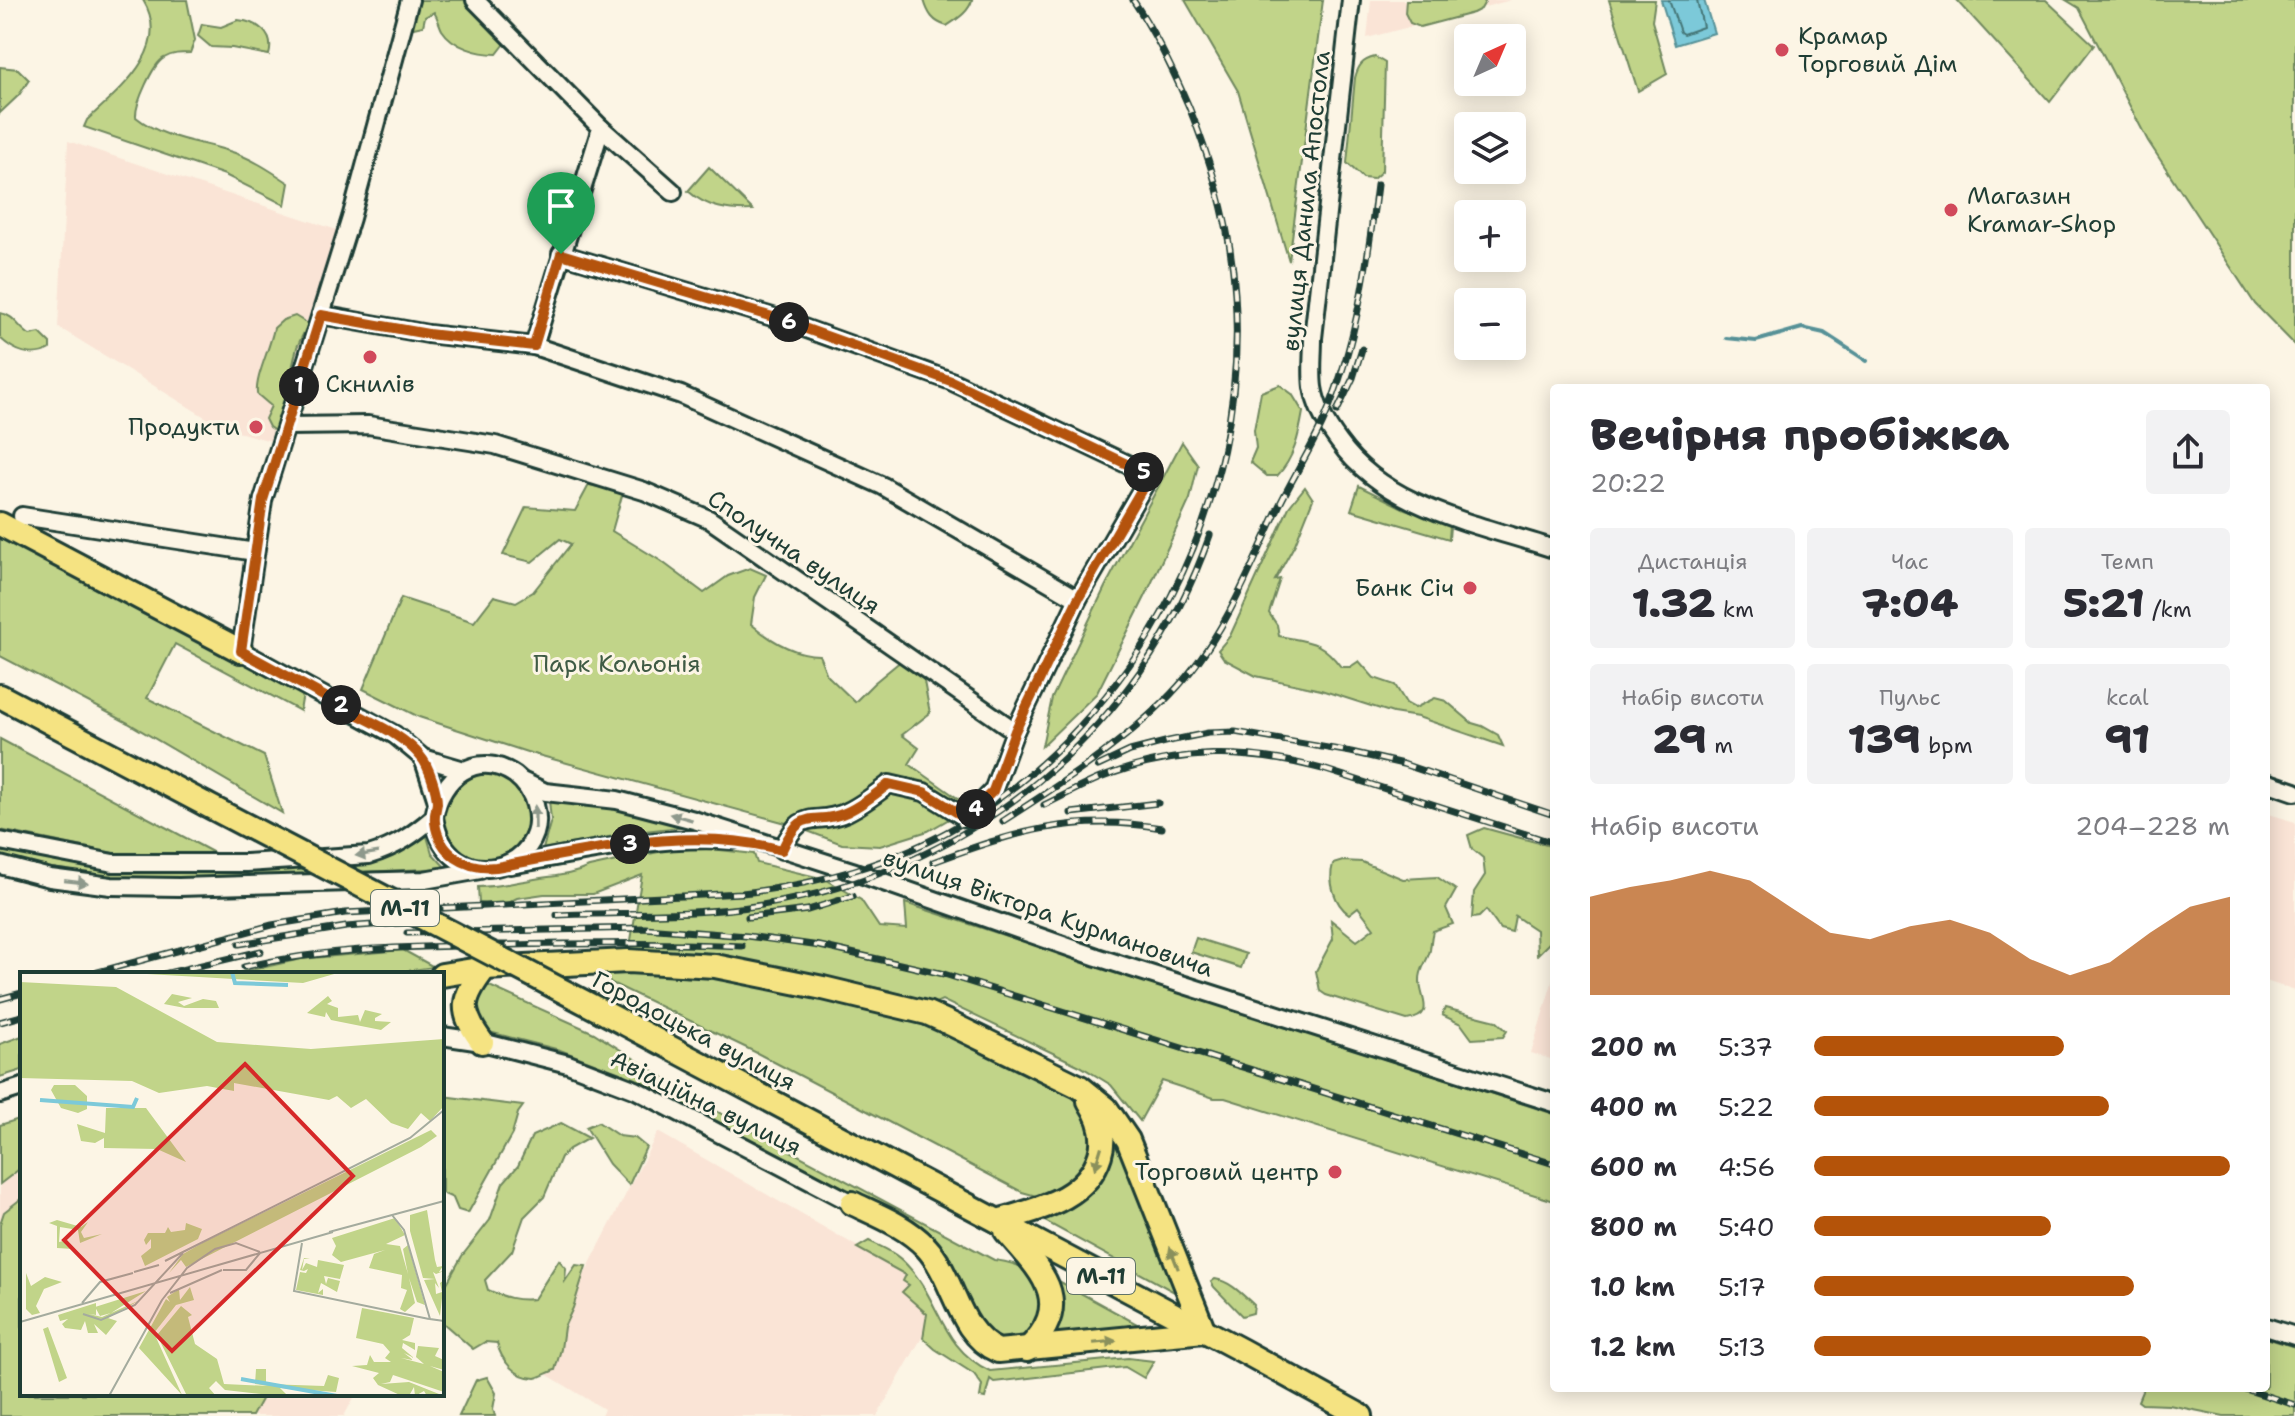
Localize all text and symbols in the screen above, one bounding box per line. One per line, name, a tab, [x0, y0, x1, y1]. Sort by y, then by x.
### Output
place label: Крамар Торговий Дім	[1798, 20, 1957, 80]
north arrow	[1454, 24, 1526, 96]
map controls	[1454, 24, 1526, 360]
marker: Крамар Торговий Дім	[1773, 41, 1791, 59]
street label: вулиця Данила Апостола	[1274, 49, 1338, 353]
button: layers	[1454, 112, 1526, 184]
pin	[527, 172, 595, 254]
place label: Магазин Kramar-Shop	[1967, 180, 2116, 240]
icon: arrive	[539, 184, 583, 228]
button: +	[1454, 200, 1526, 272]
marker: Магазин Kramar-Shop	[1942, 201, 1960, 219]
button: −	[1454, 288, 1526, 360]
pin: 6	[769, 302, 809, 342]
text: 6	[781, 307, 797, 336]
marker: Скнилів	[361, 348, 379, 366]
pin: 1	[279, 366, 319, 406]
place label: Скнилів	[325, 368, 415, 400]
text: 1	[294, 371, 304, 400]
text: Вечірня пробіжка	[1590, 405, 2010, 464]
button: share	[2146, 410, 2230, 494]
place label: Продукти	[128, 411, 240, 443]
marker: Продукти	[247, 418, 265, 436]
pin: 5	[1124, 452, 1164, 492]
text: 5	[1137, 457, 1151, 486]
text: 20:22	[1590, 465, 1666, 500]
street label: Сполучна вулиця	[701, 482, 887, 622]
text: Дистанція	[1638, 547, 1747, 576]
text: Час	[1891, 547, 1929, 576]
text: Темп	[2101, 547, 2154, 576]
place label: Банк Січ	[1355, 572, 1454, 604]
text: 1.32	[1631, 576, 1715, 630]
text: 7:04	[1862, 576, 1958, 630]
text: 5:21	[2063, 576, 2145, 630]
marker: Банк Січ	[1461, 579, 1479, 597]
text: km	[1715, 595, 1754, 624]
text: /km	[2145, 595, 2192, 624]
park label: Парк Кольонія	[533, 648, 701, 680]
text: Набір висоти	[1621, 683, 1764, 712]
text: Пульс	[1879, 683, 1941, 712]
text: kcal	[2106, 683, 2149, 712]
pin: 2	[321, 685, 361, 725]
text: 2	[333, 690, 349, 719]
text: 29	[1652, 712, 1707, 766]
text: 139	[1847, 712, 1921, 766]
text: 91	[2104, 712, 2150, 766]
text: m	[1707, 731, 1733, 760]
text: bpm	[1921, 731, 1973, 760]
pin: 4	[956, 789, 996, 829]
text: 4	[968, 794, 984, 823]
one-way arrow	[529, 803, 541, 829]
text: Набір висоти	[1590, 808, 1759, 843]
text: 204–228 m	[2075, 808, 2230, 843]
one-way arrow	[668, 811, 693, 823]
pin: 3	[610, 824, 650, 864]
text: 3	[622, 829, 638, 858]
street label: вулиця Віктора Курмановича	[879, 841, 1218, 985]
one-way arrow	[354, 848, 379, 861]
one-way arrow	[64, 876, 89, 889]
road number: М-11	[371, 890, 439, 926]
street label: Городоцька вулиця	[587, 964, 801, 1098]
inset map	[20, 972, 444, 1396]
text: 200 m	[1590, 1029, 1677, 1064]
text: 5:37	[1718, 1029, 1773, 1064]
street label: Авіаційна вулиця	[605, 1043, 807, 1163]
text: 400 m	[1590, 1089, 1677, 1124]
text: 5:22	[1718, 1089, 1774, 1124]
one-way arrow	[1091, 1146, 1104, 1170]
text: 600 m	[1590, 1149, 1677, 1184]
text: 4:56	[1718, 1149, 1775, 1184]
place label: Торговий центр	[1135, 1156, 1319, 1188]
marker: Торговий центр	[1326, 1163, 1344, 1181]
text: 800 m	[1590, 1209, 1677, 1244]
text: 5:40	[1718, 1209, 1775, 1244]
one-way arrow	[1167, 1246, 1180, 1270]
road number: М-11	[1067, 1258, 1135, 1294]
text: 1.0 km	[1590, 1269, 1675, 1304]
text: 5:17	[1718, 1269, 1766, 1304]
text: 1.2 km	[1590, 1329, 1675, 1364]
text: 5:13	[1718, 1329, 1766, 1364]
one-way arrow	[1093, 1335, 1118, 1348]

